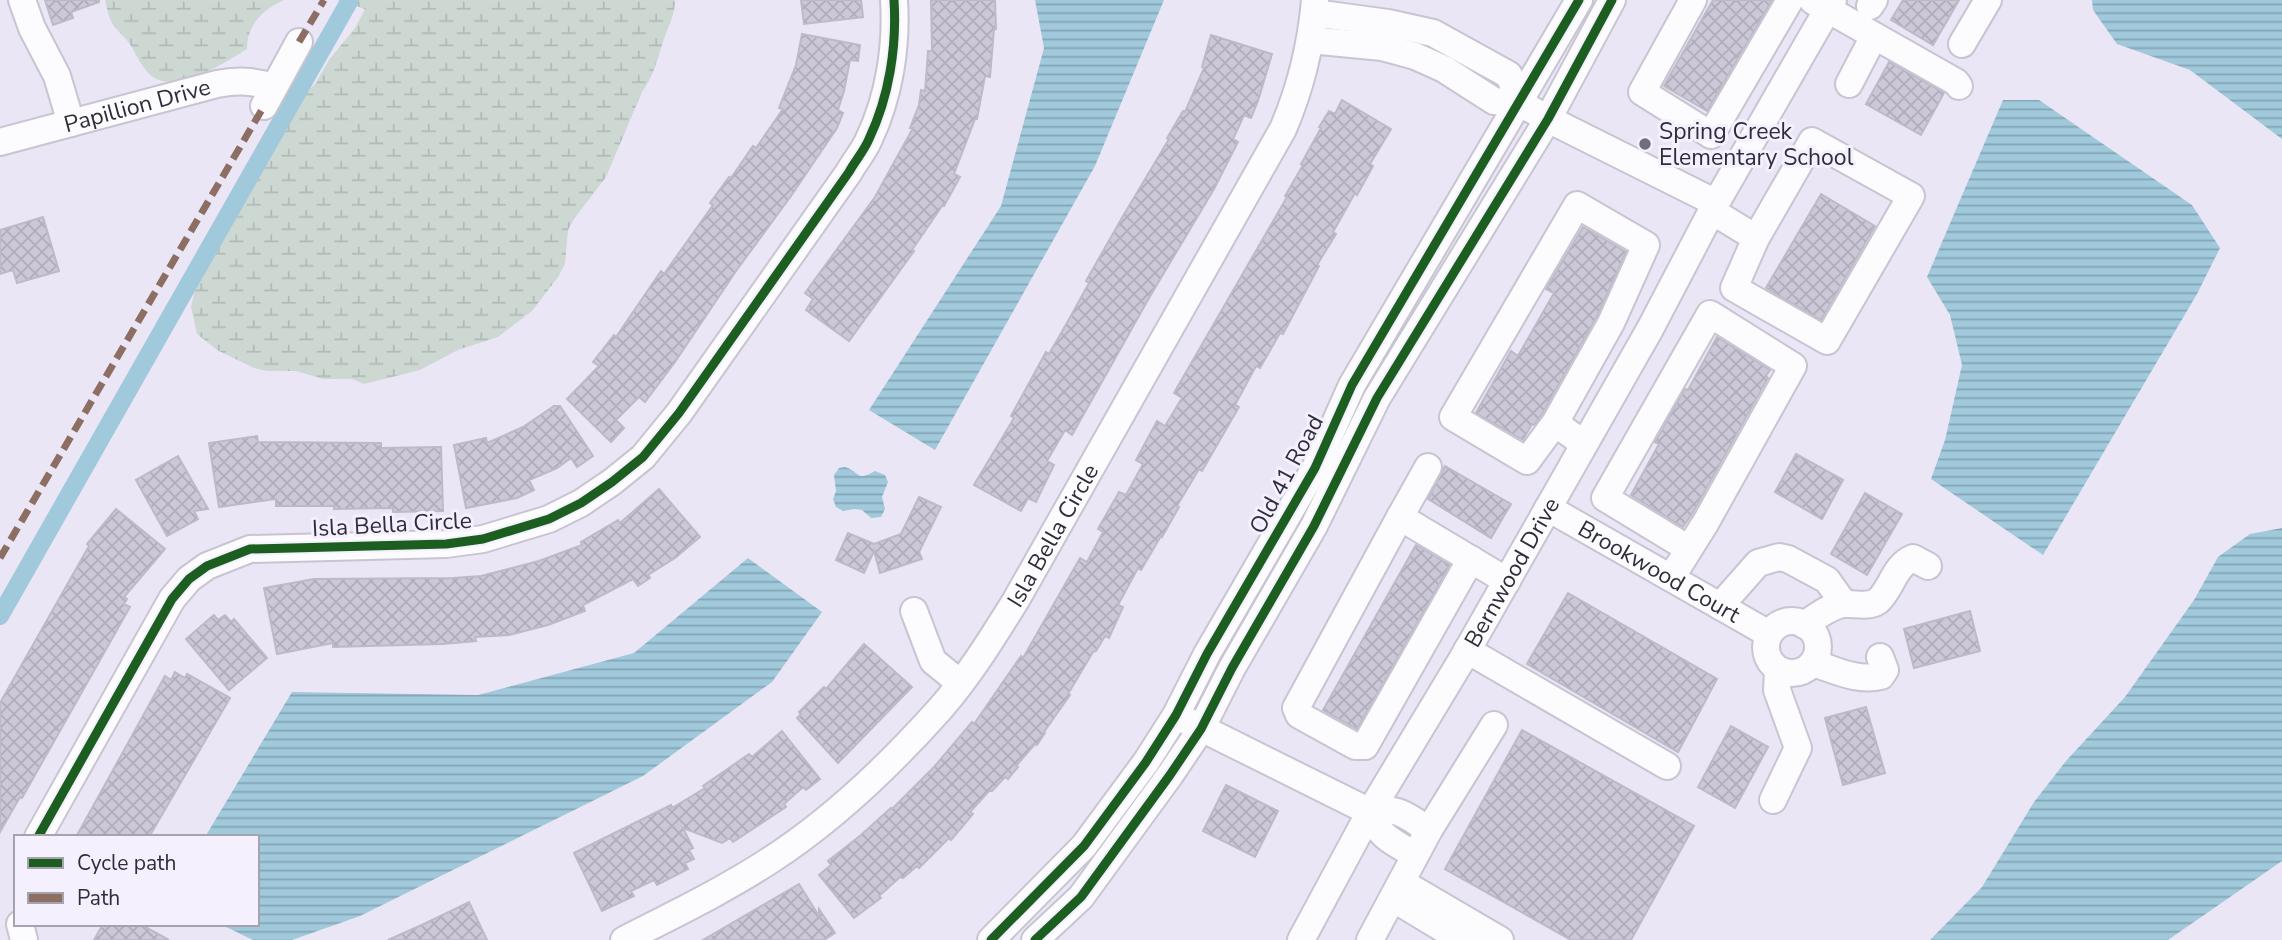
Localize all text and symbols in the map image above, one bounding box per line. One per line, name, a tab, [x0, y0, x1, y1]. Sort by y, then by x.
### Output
street label: Papillion Drive	[61, 71, 214, 140]
place label: Spring Creek Elementary School	[1659, 116, 1854, 173]
marker: Spring Creek Elementary School	[1637, 136, 1653, 152]
street label: Old 41 Road	[1242, 409, 1331, 539]
street label: Isla Bella Circle	[1000, 458, 1106, 613]
street label: Bernwood Drive	[1457, 492, 1567, 653]
street label: Isla Bella Circle	[311, 505, 473, 544]
street label: Brookwood Court	[1572, 513, 1746, 631]
legend	[14, 835, 259, 926]
text: Cycle path	[77, 849, 176, 877]
text: Path	[77, 884, 120, 912]

